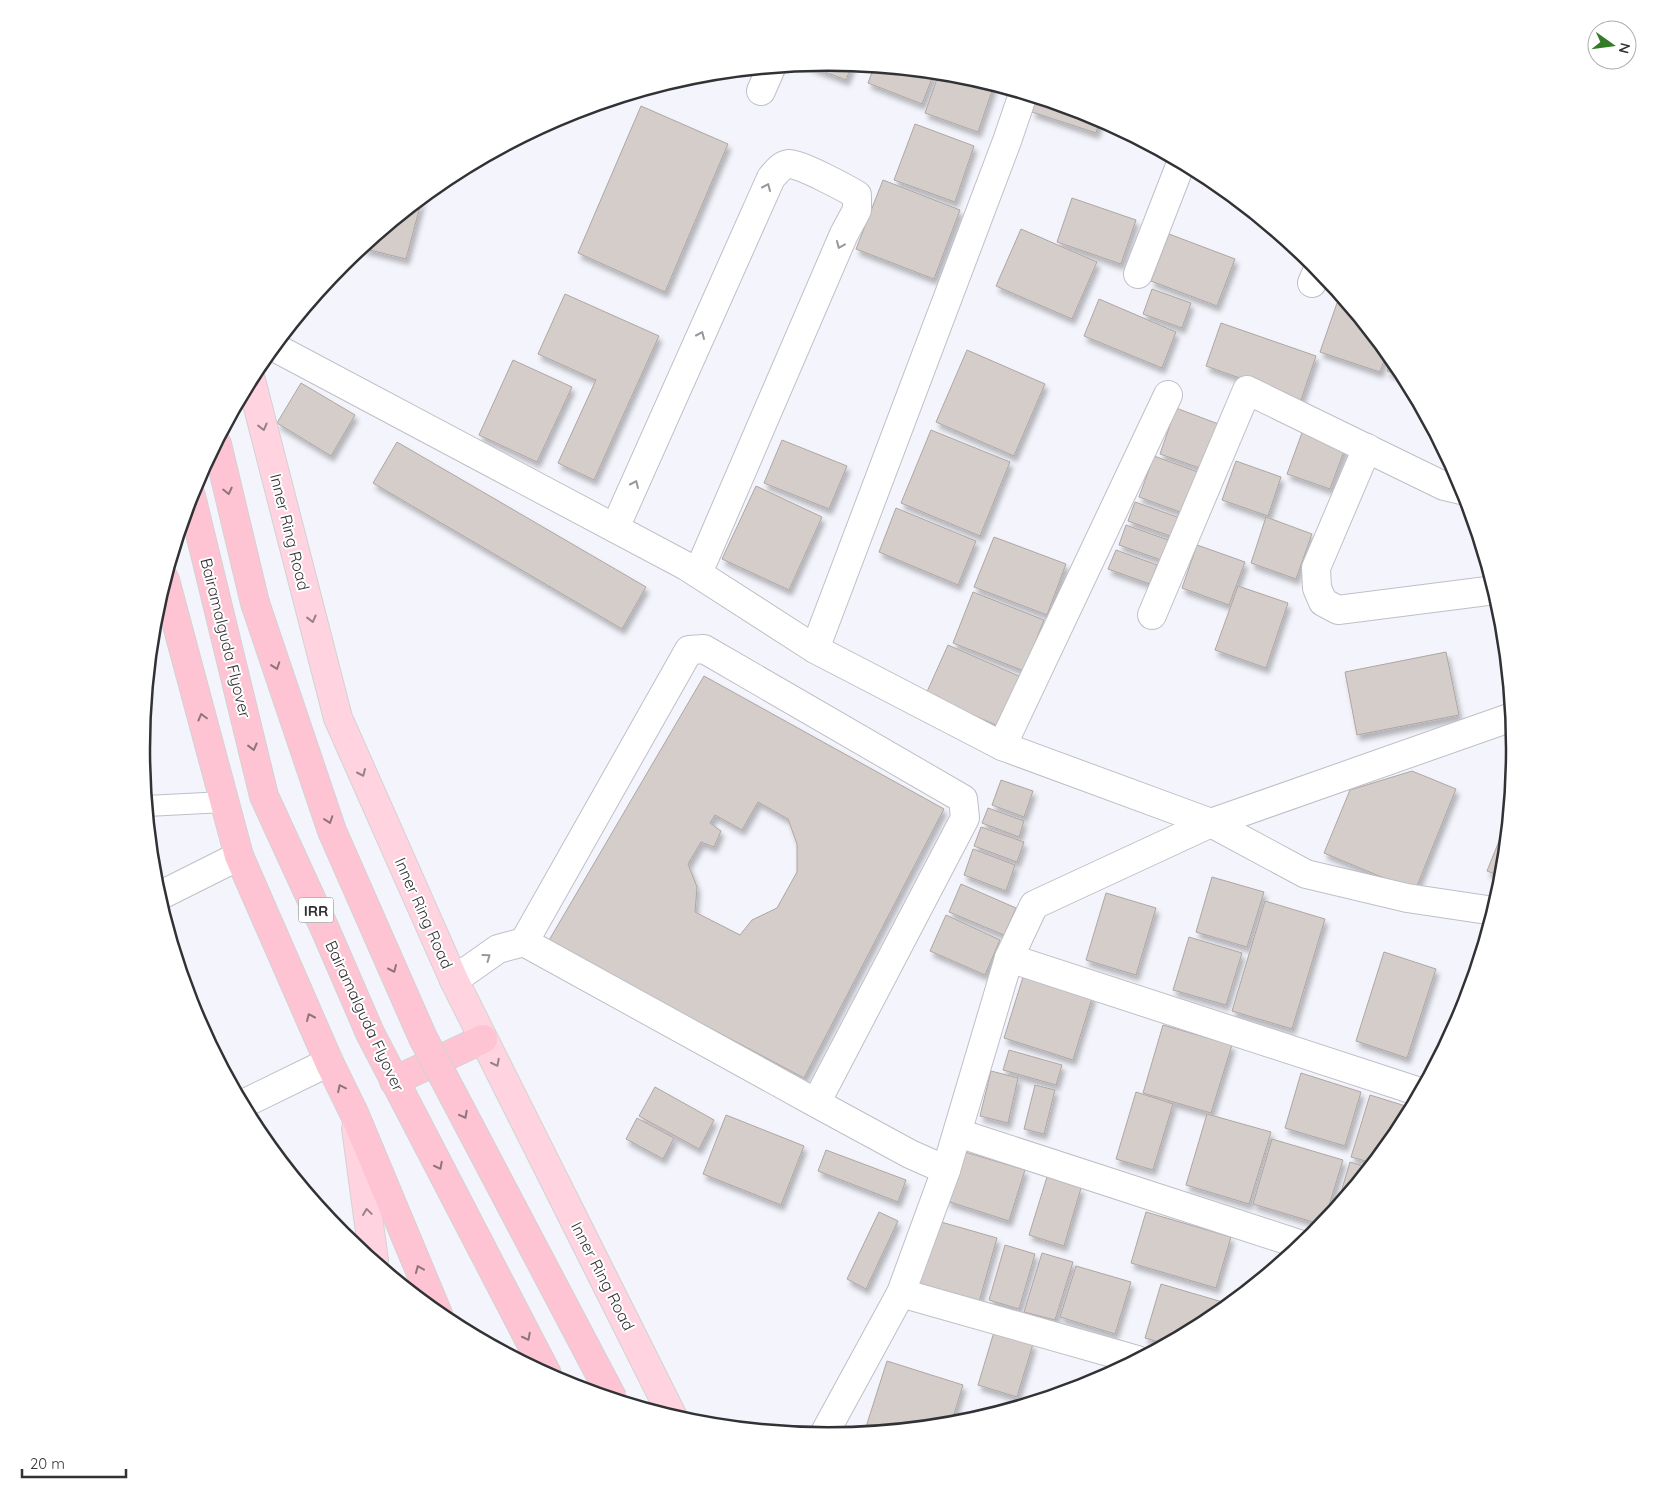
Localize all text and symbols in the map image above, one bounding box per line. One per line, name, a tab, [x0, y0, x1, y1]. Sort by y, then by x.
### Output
north arrow	[1587, 20, 1637, 70]
text: N	[1615, 41, 1635, 55]
one-way arrow	[761, 183, 772, 192]
one-way arrow	[835, 240, 846, 249]
one-way arrow	[695, 331, 706, 340]
one-way arrow	[257, 423, 268, 432]
street label: Inner Ring Road	[266, 472, 314, 592]
one-way arrow	[629, 480, 640, 489]
one-way arrow	[222, 487, 233, 496]
street label: Bairamalguda Flyover	[196, 556, 256, 720]
one-way arrow	[306, 614, 317, 623]
one-way arrow	[271, 661, 281, 670]
one-way arrow	[197, 714, 207, 722]
one-way arrow	[247, 742, 257, 750]
one-way arrow	[356, 768, 367, 777]
one-way arrow	[323, 815, 333, 824]
street label: Inner Ring Road	[391, 854, 457, 972]
road number: IRR	[298, 898, 334, 922]
street label: Bairamalguda Flyover	[321, 937, 409, 1095]
one-way arrow	[481, 954, 490, 962]
one-way arrow	[387, 964, 398, 973]
one-way arrow	[305, 1013, 316, 1022]
one-way arrow	[490, 1058, 500, 1067]
one-way arrow	[338, 1084, 348, 1093]
one-way arrow	[458, 1110, 468, 1119]
one-way arrow	[433, 1161, 443, 1170]
one-way arrow	[362, 1208, 373, 1216]
street label: Inner Ring Road	[567, 1218, 639, 1334]
one-way arrow	[415, 1265, 426, 1274]
one-way arrow	[521, 1331, 531, 1340]
scale bar	[22, 1446, 126, 1478]
text: 20 m	[30, 1454, 65, 1473]

